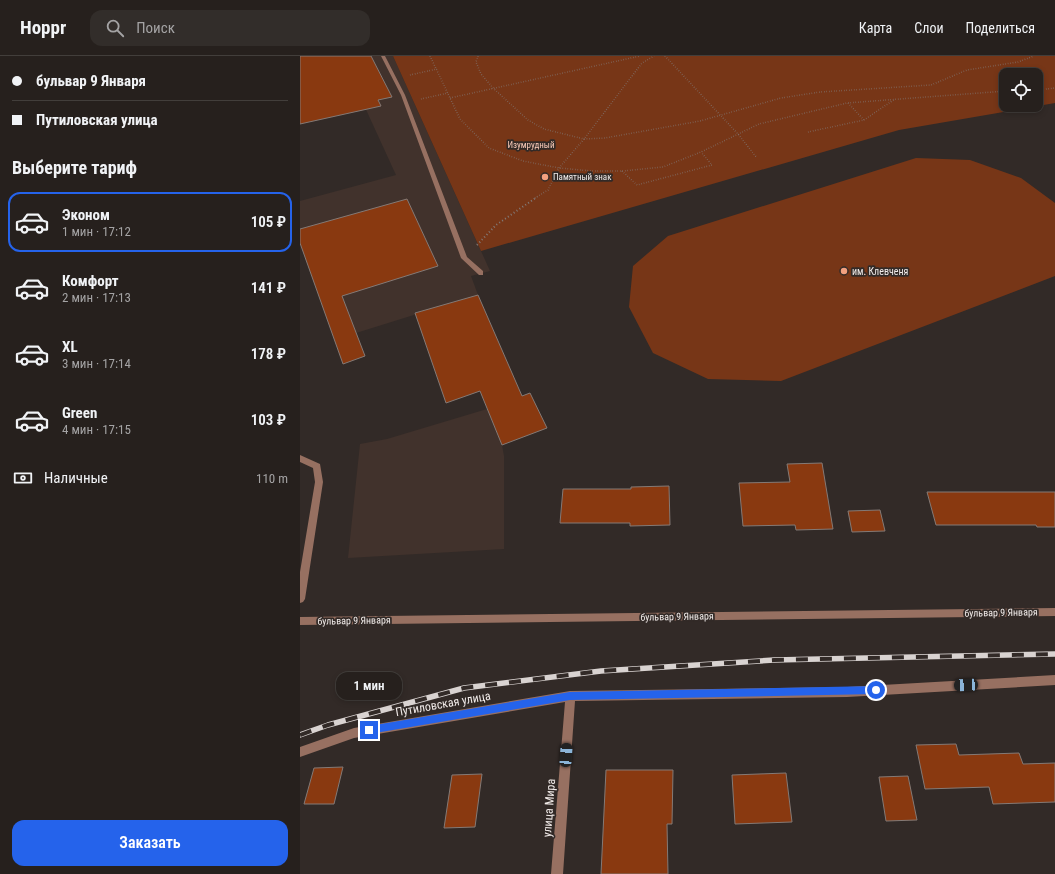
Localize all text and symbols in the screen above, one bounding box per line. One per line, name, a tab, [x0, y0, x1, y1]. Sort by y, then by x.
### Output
search box	[90, 10, 370, 46]
text: Hoppr	[20, 16, 66, 39]
icon: search	[104, 17, 126, 39]
text: Поиск	[136, 19, 175, 37]
text: Карта	[859, 20, 892, 36]
text: Слои	[914, 20, 944, 36]
text: Поделиться	[966, 20, 1035, 36]
map controls	[999, 68, 1043, 112]
button: locate	[999, 68, 1043, 112]
text: бульвар 9 Января	[36, 72, 146, 90]
text: Путиловская улица	[36, 111, 158, 129]
park label: Изумрудный	[507, 140, 555, 150]
text: Выберите тариф	[12, 157, 137, 178]
marker: Памятный знак	[540, 172, 550, 182]
place label: Памятный знак	[553, 172, 612, 182]
icon: car	[14, 204, 50, 240]
text: Эконом	[62, 206, 110, 224]
text: 105 ₽	[251, 213, 286, 231]
text: 1 мин · 17:12	[62, 224, 131, 239]
marker: им. Клевченя	[839, 266, 849, 276]
place label: им. Клевченя	[852, 266, 908, 277]
icon: car	[14, 270, 50, 306]
text: Комфорт	[62, 272, 119, 290]
text: 141 ₽	[251, 279, 286, 297]
text: 2 мин · 17:13	[62, 290, 131, 305]
icon: car	[14, 336, 50, 372]
text: XL	[62, 338, 78, 356]
text: 178 ₽	[251, 345, 286, 363]
text: 3 мин · 17:14	[62, 356, 131, 371]
icon: car	[14, 402, 50, 438]
text: Green	[62, 404, 97, 422]
text: 103 ₽	[251, 411, 286, 429]
text: 4 мин · 17:15	[62, 422, 131, 437]
icon: cash	[12, 467, 34, 489]
text: Наличные	[44, 469, 108, 487]
text: 110 m	[256, 471, 288, 486]
street label: бульвар 9 Января	[964, 606, 1038, 619]
street label: бульвар 9 Января	[640, 610, 714, 623]
street label: бульвар 9 Января	[317, 614, 391, 627]
callout: 1 мин	[336, 672, 402, 700]
text: 1 мин	[353, 678, 385, 693]
car	[954, 678, 978, 692]
route start	[867, 681, 885, 699]
street label: Путиловская улица	[394, 689, 492, 719]
route end	[360, 721, 378, 739]
car	[559, 743, 573, 767]
street label: улица Мира	[540, 778, 558, 838]
button: Заказать	[12, 820, 288, 866]

